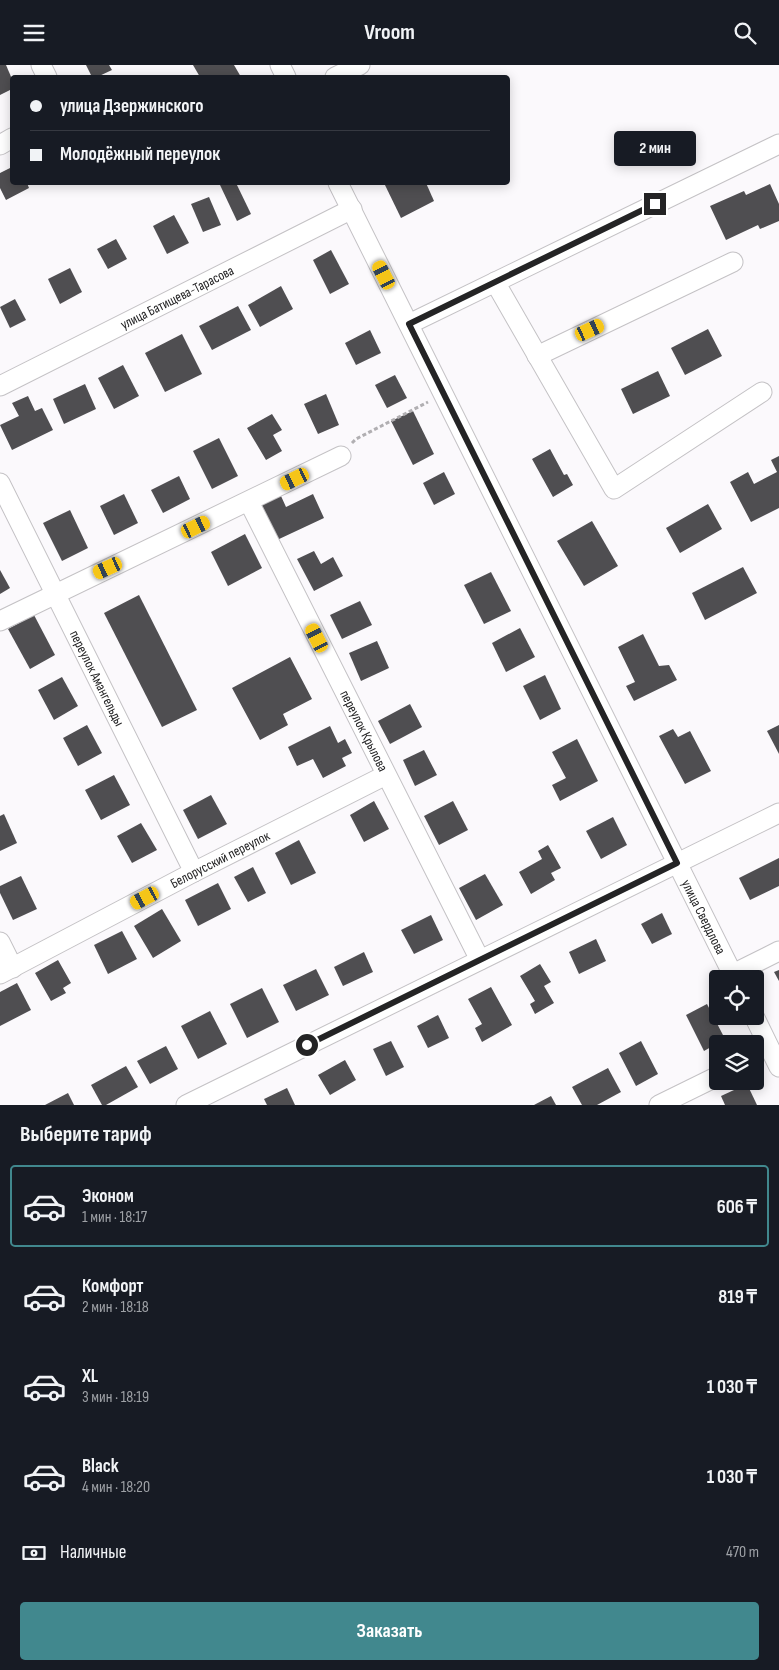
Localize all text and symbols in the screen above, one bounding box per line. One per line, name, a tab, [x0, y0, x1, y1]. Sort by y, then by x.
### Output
icon: menu	[20, 19, 48, 47]
text: Vroom	[364, 19, 415, 46]
icon: search	[731, 19, 759, 47]
text: улица Дзержинского	[60, 95, 204, 118]
callout: 2 мин	[614, 131, 696, 167]
text: 2 мин	[639, 139, 671, 158]
text: Молодёжный переулок	[60, 143, 220, 166]
route end	[644, 193, 666, 215]
car	[370, 258, 397, 292]
street label: улица Батищева-Тарасова	[118, 262, 237, 333]
car	[573, 317, 606, 343]
car	[278, 466, 311, 492]
car	[179, 514, 212, 540]
car	[91, 555, 124, 581]
car	[303, 621, 330, 655]
street label: переулок Амангельды	[66, 628, 128, 729]
street label: переулок Крылова	[336, 687, 391, 774]
street label: Белорусский переулок	[167, 827, 273, 892]
street label: улица Свердлова	[678, 877, 729, 957]
car	[128, 884, 161, 912]
map controls	[709, 970, 764, 1090]
button: locate	[709, 970, 764, 1025]
route start	[296, 1034, 318, 1056]
button: layers	[709, 1035, 764, 1090]
text: Выберите тариф	[20, 1121, 152, 1148]
icon: car	[22, 1184, 67, 1229]
text: Эконом	[82, 1185, 134, 1208]
text: 606 ₸	[717, 1196, 757, 1219]
text: 1 мин · 18:17	[82, 1208, 147, 1227]
icon: car	[22, 1274, 67, 1319]
text: Комфорт	[82, 1275, 144, 1298]
text: 819 ₸	[718, 1286, 757, 1309]
text: 2 мин · 18:18	[82, 1298, 149, 1317]
icon: car	[22, 1364, 67, 1409]
text: XL	[82, 1365, 98, 1388]
text: 1 030 ₸	[707, 1376, 757, 1399]
text: 3 мин · 18:19	[82, 1388, 149, 1407]
icon: car	[22, 1454, 67, 1499]
text: Black	[82, 1455, 119, 1478]
text: 1 030 ₸	[707, 1466, 757, 1489]
text: 4 мин · 18:20	[82, 1478, 150, 1497]
icon: cash	[20, 1539, 48, 1567]
text: Наличные	[60, 1541, 126, 1564]
text: 470 m	[726, 1543, 759, 1562]
button: Заказать	[20, 1602, 759, 1660]

